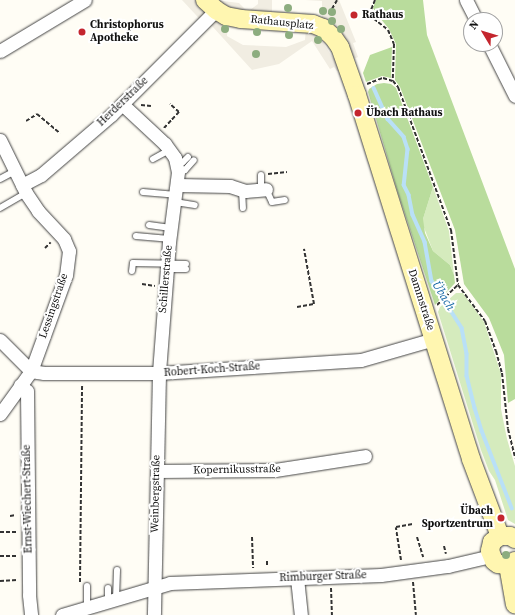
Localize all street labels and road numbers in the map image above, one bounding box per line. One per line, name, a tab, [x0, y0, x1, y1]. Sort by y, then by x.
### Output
street label: Rathausplatz	[250, 13, 314, 33]
street label: Herderstraße	[95, 74, 151, 130]
street label: Schillerstraße	[156, 245, 176, 313]
street label: Dammstraße	[405, 268, 437, 332]
street label: Lessingstraße	[37, 272, 71, 340]
street label: Robert-Koch-Straße	[163, 360, 261, 380]
street label: Ernst-Wiechert-Straße	[20, 444, 36, 554]
street label: Weinbergstraße	[149, 455, 163, 533]
street label: Kopernikusstraße	[193, 463, 281, 477]
street label: Rimburger Straße	[279, 569, 367, 585]

